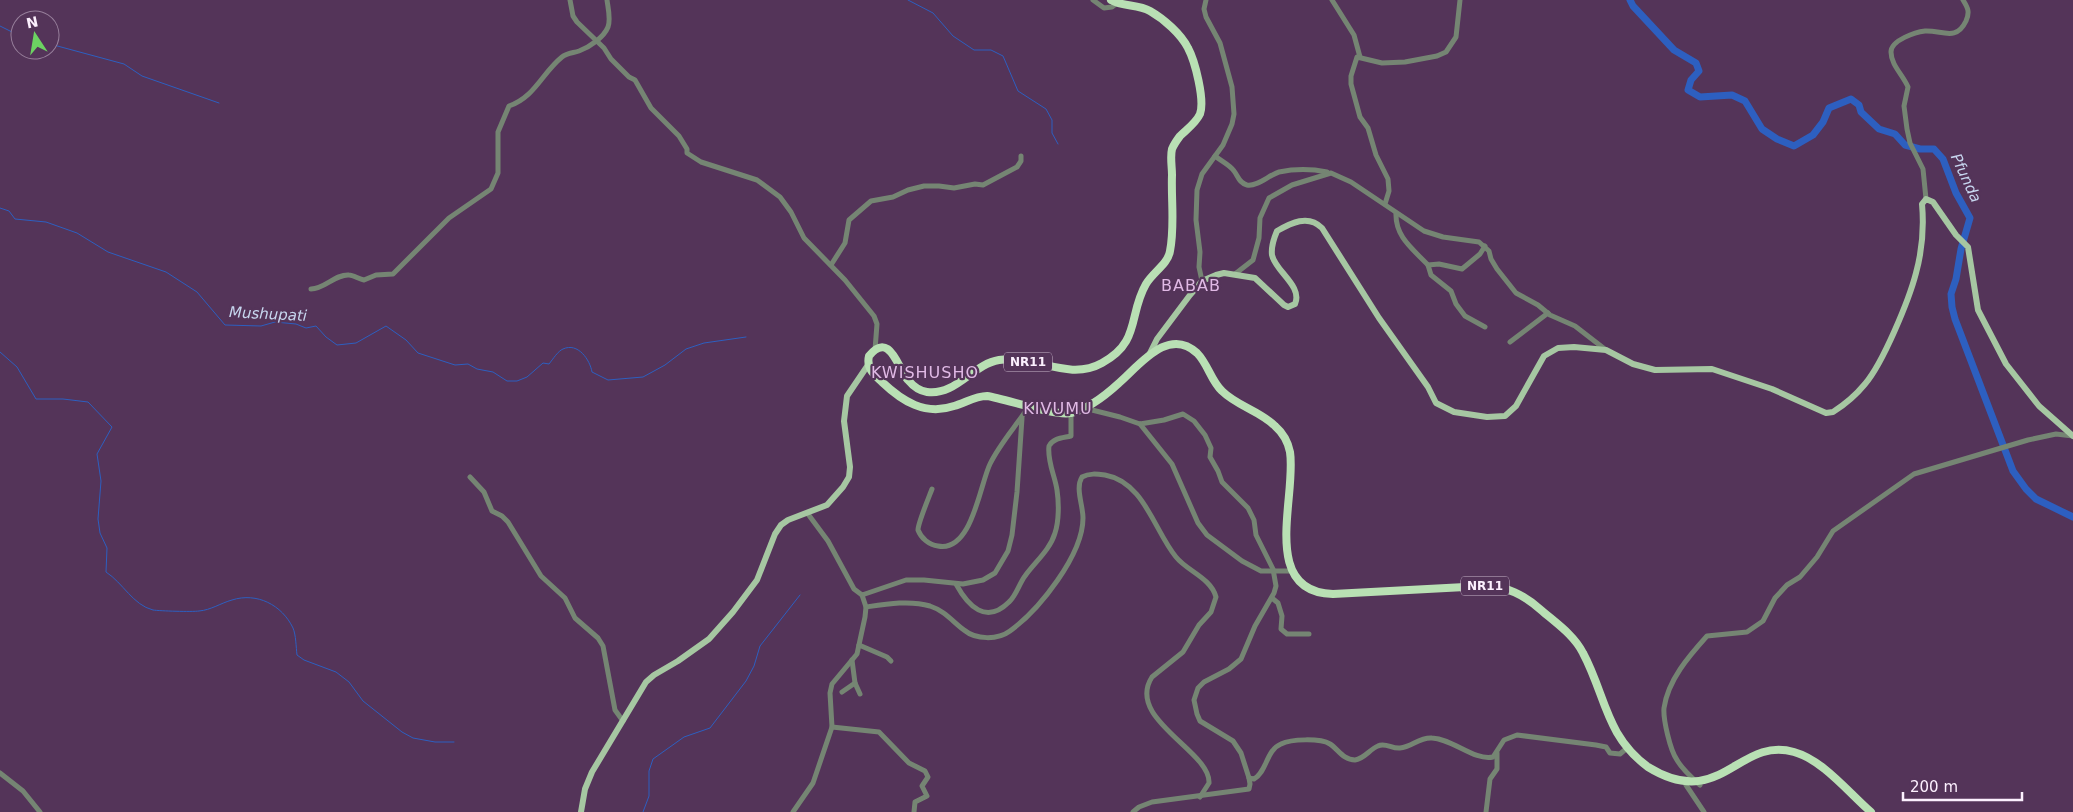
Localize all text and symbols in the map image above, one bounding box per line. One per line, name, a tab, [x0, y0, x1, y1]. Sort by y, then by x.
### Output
north arrow	[10, 10, 60, 60]
text: N	[25, 13, 40, 31]
water label: Pfunda	[1947, 151, 1985, 205]
district label: BABAB	[1161, 276, 1221, 295]
water label: Mushupati	[229, 303, 308, 325]
road number: NR11	[1004, 352, 1052, 372]
district label: KWISHUSHO	[871, 363, 979, 382]
district label: KIVUMU	[1023, 399, 1093, 418]
road number: NR11	[1461, 576, 1509, 596]
scale bar	[1903, 770, 2022, 802]
text: 200 m	[1910, 778, 1958, 796]

